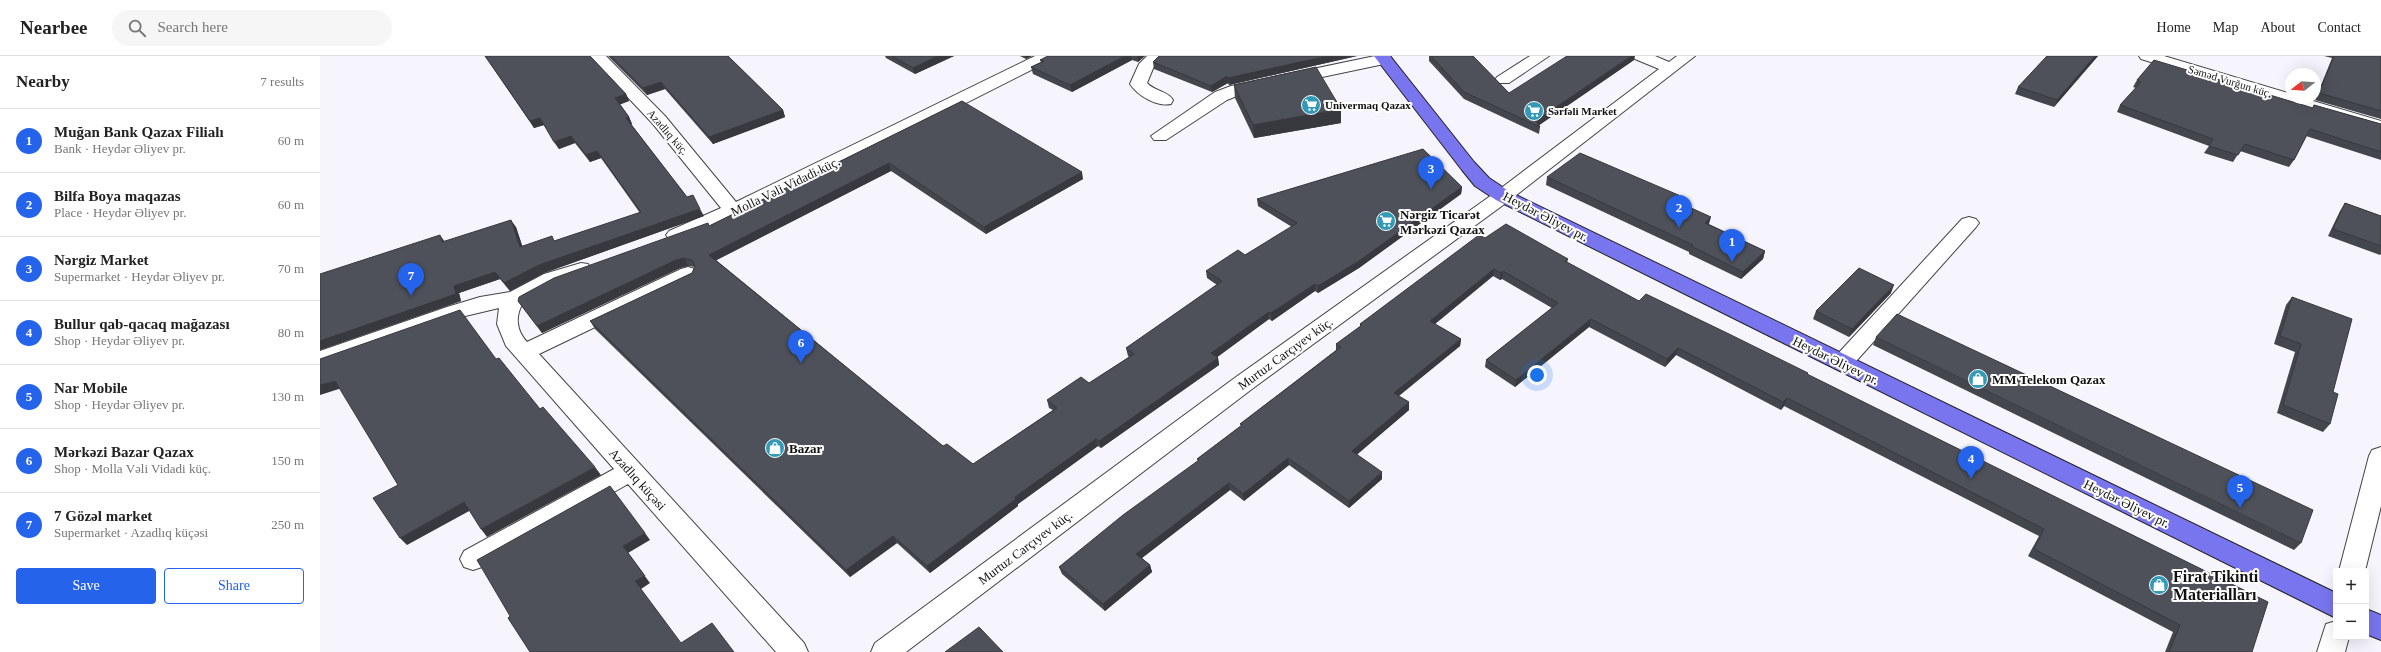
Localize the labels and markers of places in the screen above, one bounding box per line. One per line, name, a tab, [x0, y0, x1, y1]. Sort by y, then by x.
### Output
supermarket icon: Univermaq Qazax	[1300, 94, 1322, 116]
place label: Univermaq Qazax	[1325, 99, 1411, 111]
supermarket icon: Sərfəli Market	[1523, 100, 1545, 122]
place label: Sərfəli Market	[1548, 105, 1617, 117]
pin: 3	[1418, 156, 1444, 189]
pin: 2	[1666, 195, 1692, 228]
place label: Nərgiz Ticarət Mərkəzi Qazax	[1400, 207, 1485, 237]
supermarket icon: Nərgiz Ticarət Mərkəzi Qazax	[1375, 210, 1397, 232]
pin: 1	[1719, 229, 1745, 262]
pin: 7	[398, 263, 424, 296]
pin: 6	[788, 330, 814, 363]
shop icon: MM Telekom Qazax	[1967, 368, 1989, 390]
place label: MM Telekom Qazax	[1992, 372, 2106, 387]
shop icon: Bazar	[764, 437, 786, 459]
place label: Bazar	[789, 441, 822, 456]
pin: 4	[1958, 446, 1984, 479]
pin: 5	[2227, 475, 2253, 508]
place label: Firat Tikinti Materialları	[2173, 568, 2259, 603]
shop icon: Firat Tikinti Materialları	[2148, 574, 2170, 596]

